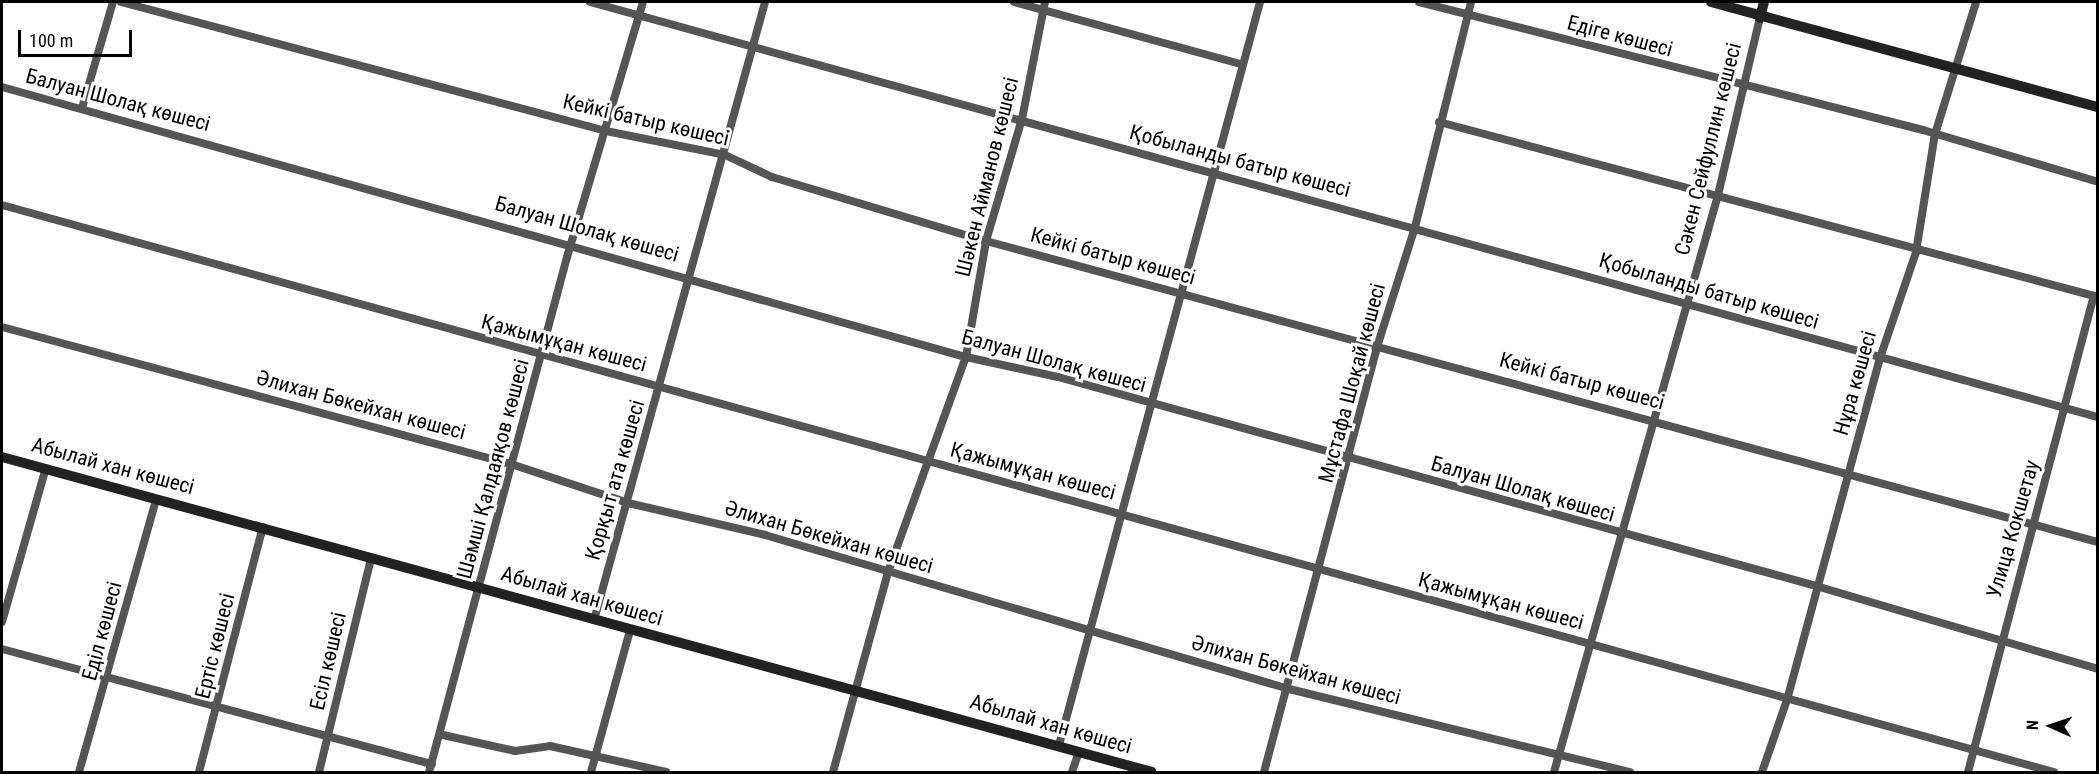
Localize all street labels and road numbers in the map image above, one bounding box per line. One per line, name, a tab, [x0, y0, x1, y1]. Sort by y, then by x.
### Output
street label: Едіге көшесі	[1564, 10, 1676, 62]
street label: Сәкен Сейфуллин көшесі	[1669, 40, 1747, 258]
street label: Балуан Шолақ көшесі	[23, 63, 213, 137]
street label: Шәкен Айманов көшесі	[950, 75, 1024, 279]
street label: Кейкі батыр көшесі	[560, 89, 732, 151]
street label: Қобыланды батыр көшесі	[1127, 119, 1353, 203]
street label: Балуан Шолақ көшесі	[492, 191, 682, 267]
street label: Кейкі батыр көшесі	[1028, 222, 1198, 290]
street label: Қобыланды батыр көшесі	[1596, 248, 1822, 334]
street label: Мұстафа Шоқай көшесі	[1313, 280, 1391, 486]
street label: Қажымұқан көшесі	[479, 309, 649, 377]
street label: Балуан Шолақ көшесі	[959, 324, 1149, 398]
street label: Нұра көшесі	[1828, 328, 1882, 438]
street label: Кейкі батыр көшесі	[1497, 347, 1667, 415]
street label: Шәмші Қалдаяқов көшесі	[452, 356, 534, 582]
street label: Әлихан Бөкейхан көшесі	[254, 365, 468, 445]
street label: Қорқыт ата көшесі	[580, 397, 650, 563]
street label: Абылай хан көшесі	[29, 432, 197, 500]
street label: Қажымұқан көшесі	[948, 437, 1118, 505]
street label: Балуан Шолақ көшесі	[1428, 451, 1618, 527]
street label: Улица Кокшетау	[1981, 457, 2045, 601]
street label: Әлихан Бөкейхан көшесі	[722, 495, 936, 579]
street label: Абылай хан көшесі	[498, 561, 666, 631]
street label: Қажымұқан көшесі	[1416, 567, 1586, 635]
street label: Еділ көшесі	[77, 579, 127, 683]
street label: Ертіс көшесі	[190, 591, 240, 701]
street label: Есіл көшесі	[304, 610, 352, 712]
street label: Әлихан Бөкейхан көшесі	[1189, 630, 1403, 710]
street label: Абылай хан көшесі	[967, 689, 1135, 759]

